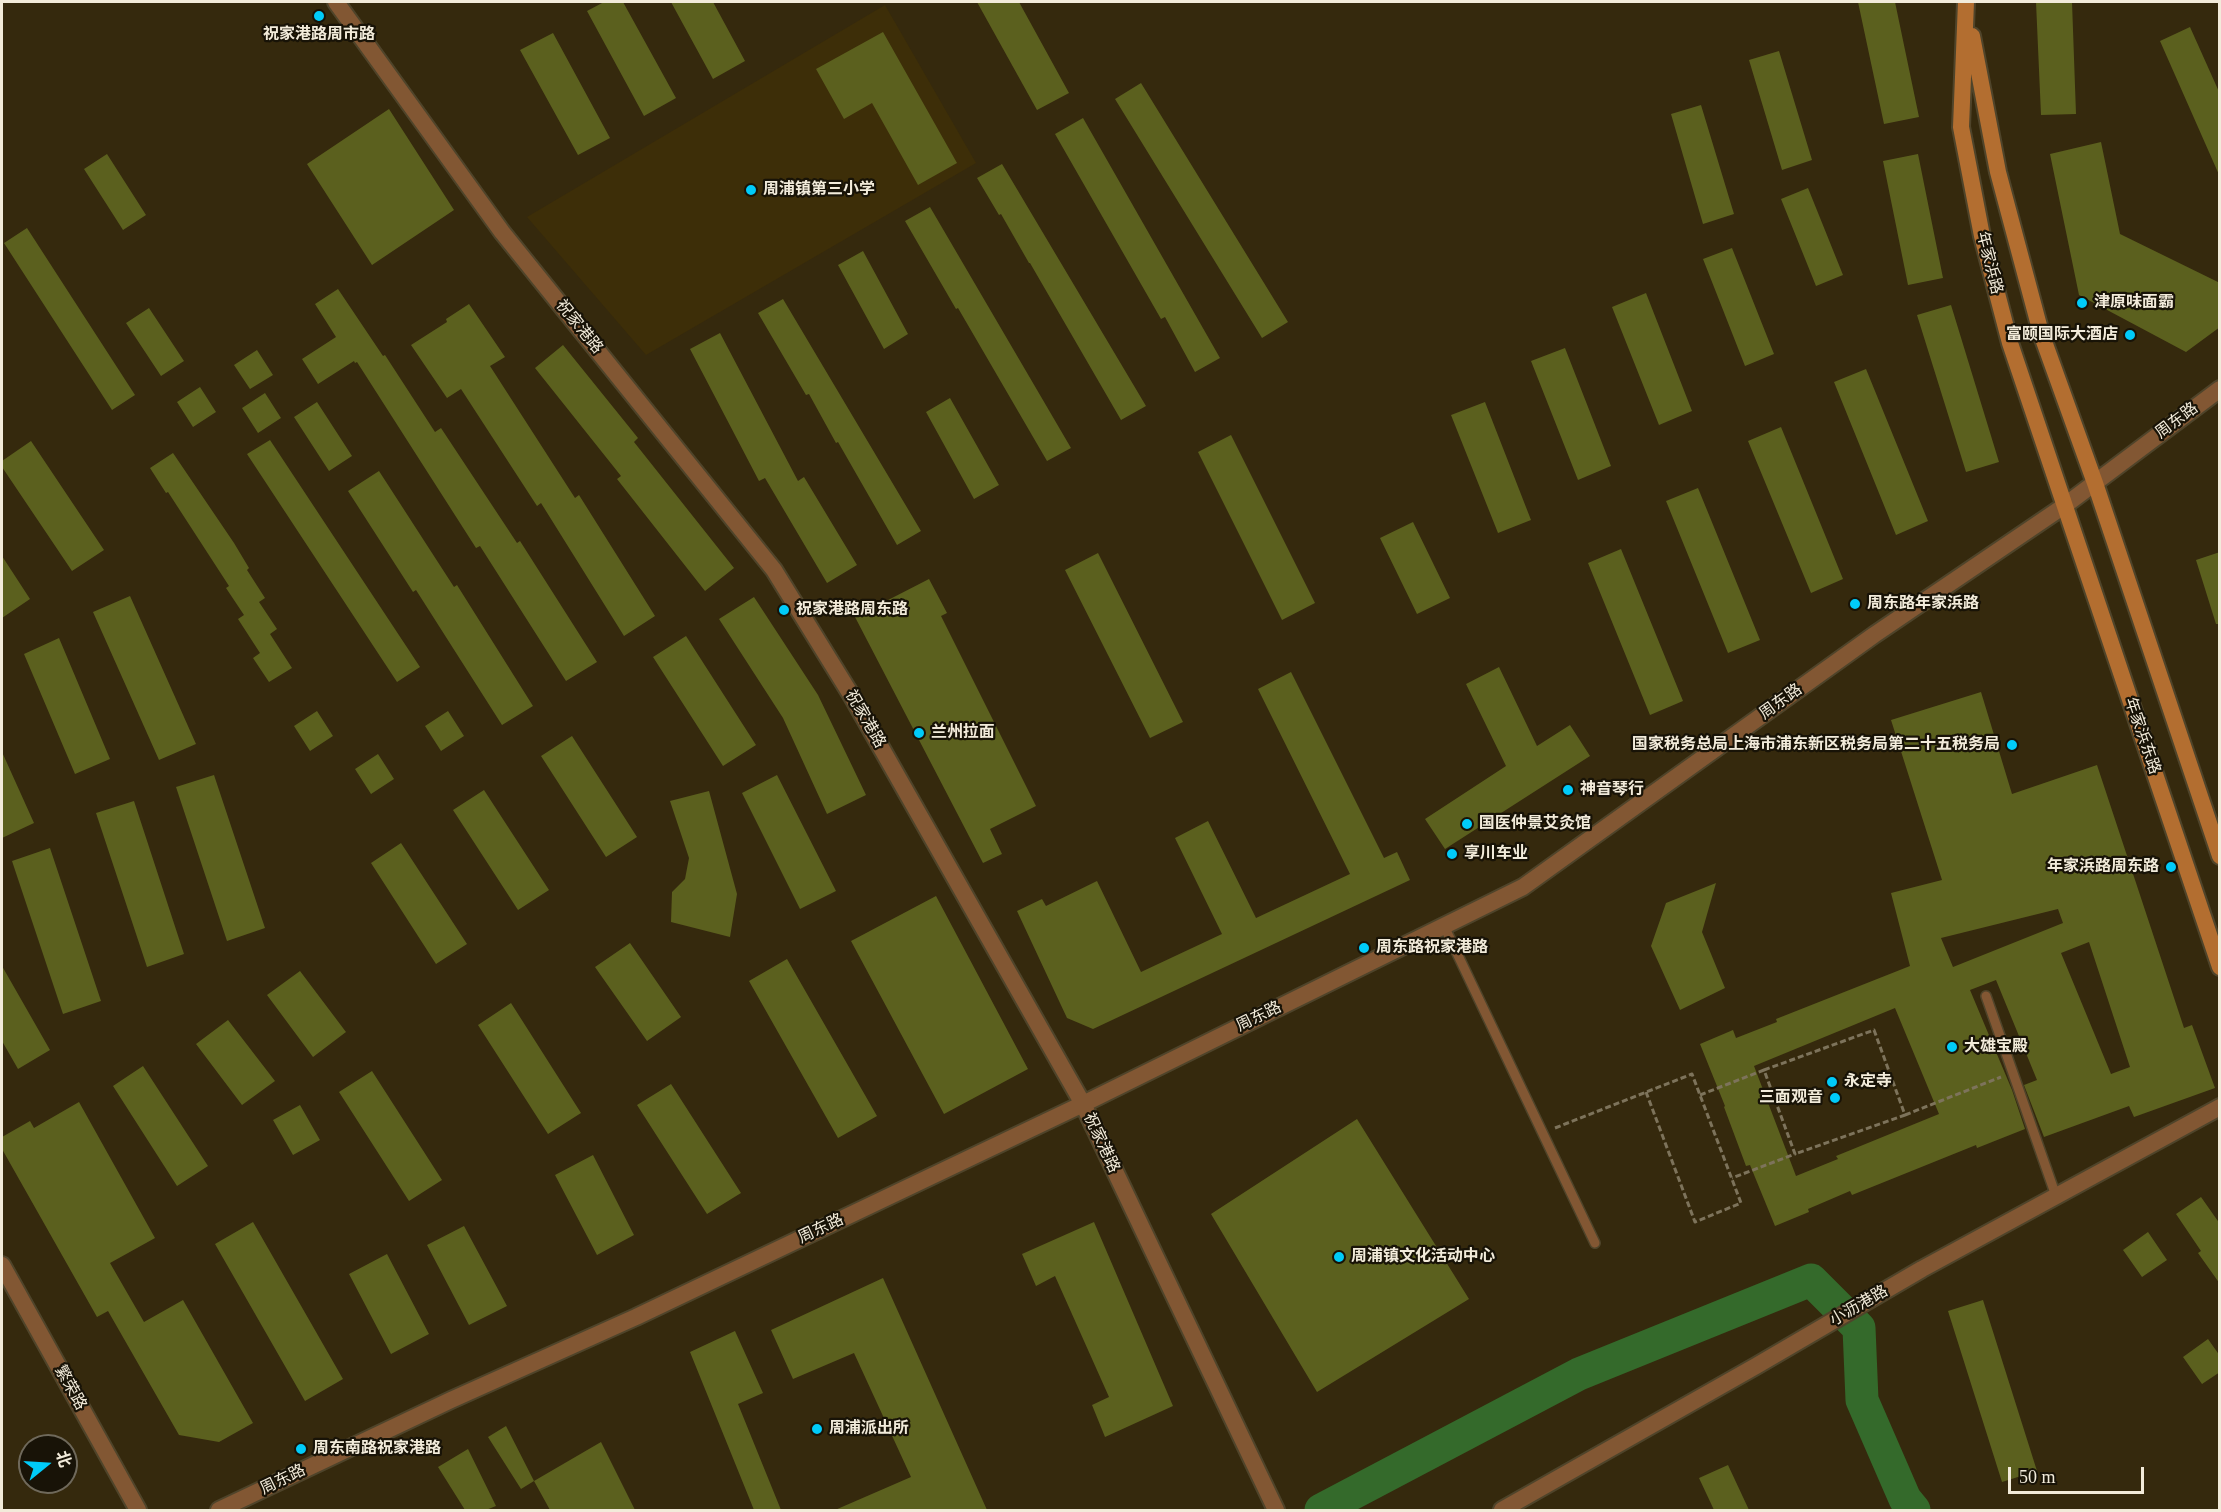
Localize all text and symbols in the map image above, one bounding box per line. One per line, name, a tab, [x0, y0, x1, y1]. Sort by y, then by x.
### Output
marker: 祝家港路周市路	[312, 9, 326, 23]
place label: 祝家港路周市路	[263, 25, 375, 45]
place label: 周浦镇第三小学	[763, 180, 875, 200]
marker: 周浦镇第三小学	[744, 183, 758, 197]
street label: 年家浜路	[1972, 230, 2006, 296]
place label: 津原味面霸	[2094, 293, 2174, 313]
street label: 祝家港路	[551, 296, 607, 358]
marker: 津原味面霸	[2075, 296, 2089, 310]
place label: 富颐国际大酒店	[2006, 325, 2118, 345]
marker: 富颐国际大酒店	[2123, 328, 2137, 342]
street label: 周东路	[2152, 399, 2202, 443]
place label: 周东路年家浜路	[1867, 594, 1979, 614]
marker: 周东路年家浜路	[1848, 597, 1862, 611]
place label: 祝家港路周东路	[796, 600, 908, 620]
marker: 祝家港路周东路	[777, 603, 791, 617]
street label: 周东路	[1756, 680, 1806, 724]
street label: 祝家港路	[841, 686, 889, 752]
street label: 年家浜东路	[2120, 695, 2164, 777]
place label: 兰州拉面	[931, 723, 995, 743]
marker: 兰州拉面	[912, 726, 926, 740]
place label: 国家税务总局上海市浦东新区税务局第二十五税务局	[1632, 735, 2000, 755]
marker: 国家税务总局上海市浦东新区税务局第二十五税务局	[2005, 738, 2019, 752]
place label: 神音琴行	[1580, 780, 1644, 800]
marker: 神音琴行	[1561, 783, 1575, 797]
place label: 国医仲景艾灸馆	[1479, 814, 1591, 834]
marker: 国医仲景艾灸馆	[1460, 817, 1474, 831]
place label: 享川车业	[1464, 844, 1528, 864]
marker: 享川车业	[1445, 847, 1459, 861]
place label: 年家浜路周东路	[2047, 857, 2159, 877]
marker: 年家浜路周东路	[2164, 860, 2178, 874]
place label: 周东路祝家港路	[1376, 938, 1488, 958]
marker: 周东路祝家港路	[1357, 941, 1371, 955]
street label: 周东路	[1233, 998, 1285, 1036]
place label: 大雄宝殿	[1964, 1037, 2028, 1057]
marker: 大雄宝殿	[1945, 1040, 1959, 1054]
place label: 永定寺	[1844, 1072, 1892, 1092]
marker: 永定寺	[1825, 1075, 1839, 1089]
place label: 三面观音	[1759, 1088, 1823, 1108]
marker: 三面观音	[1828, 1091, 1842, 1105]
street label: 祝家港路	[1079, 1110, 1123, 1176]
street label: 周东路	[795, 1210, 847, 1248]
place label: 周浦镇文化活动中心	[1351, 1247, 1495, 1267]
marker: 周浦镇文化活动中心	[1332, 1250, 1346, 1264]
street label: 小沥港路	[1826, 1282, 1892, 1330]
street label: 繁荣路	[50, 1362, 90, 1414]
place label: 周浦派出所	[829, 1419, 909, 1439]
marker: 周浦派出所	[810, 1422, 824, 1436]
north arrow	[18, 1434, 78, 1494]
place label: 周东南路祝家港路	[313, 1439, 441, 1459]
marker: 周东南路祝家港路	[294, 1442, 308, 1456]
text: 北	[53, 1449, 74, 1469]
scale bar	[2011, 1455, 2148, 1493]
street label: 周东路	[257, 1461, 309, 1499]
text: 50 m	[2019, 1467, 2056, 1487]

